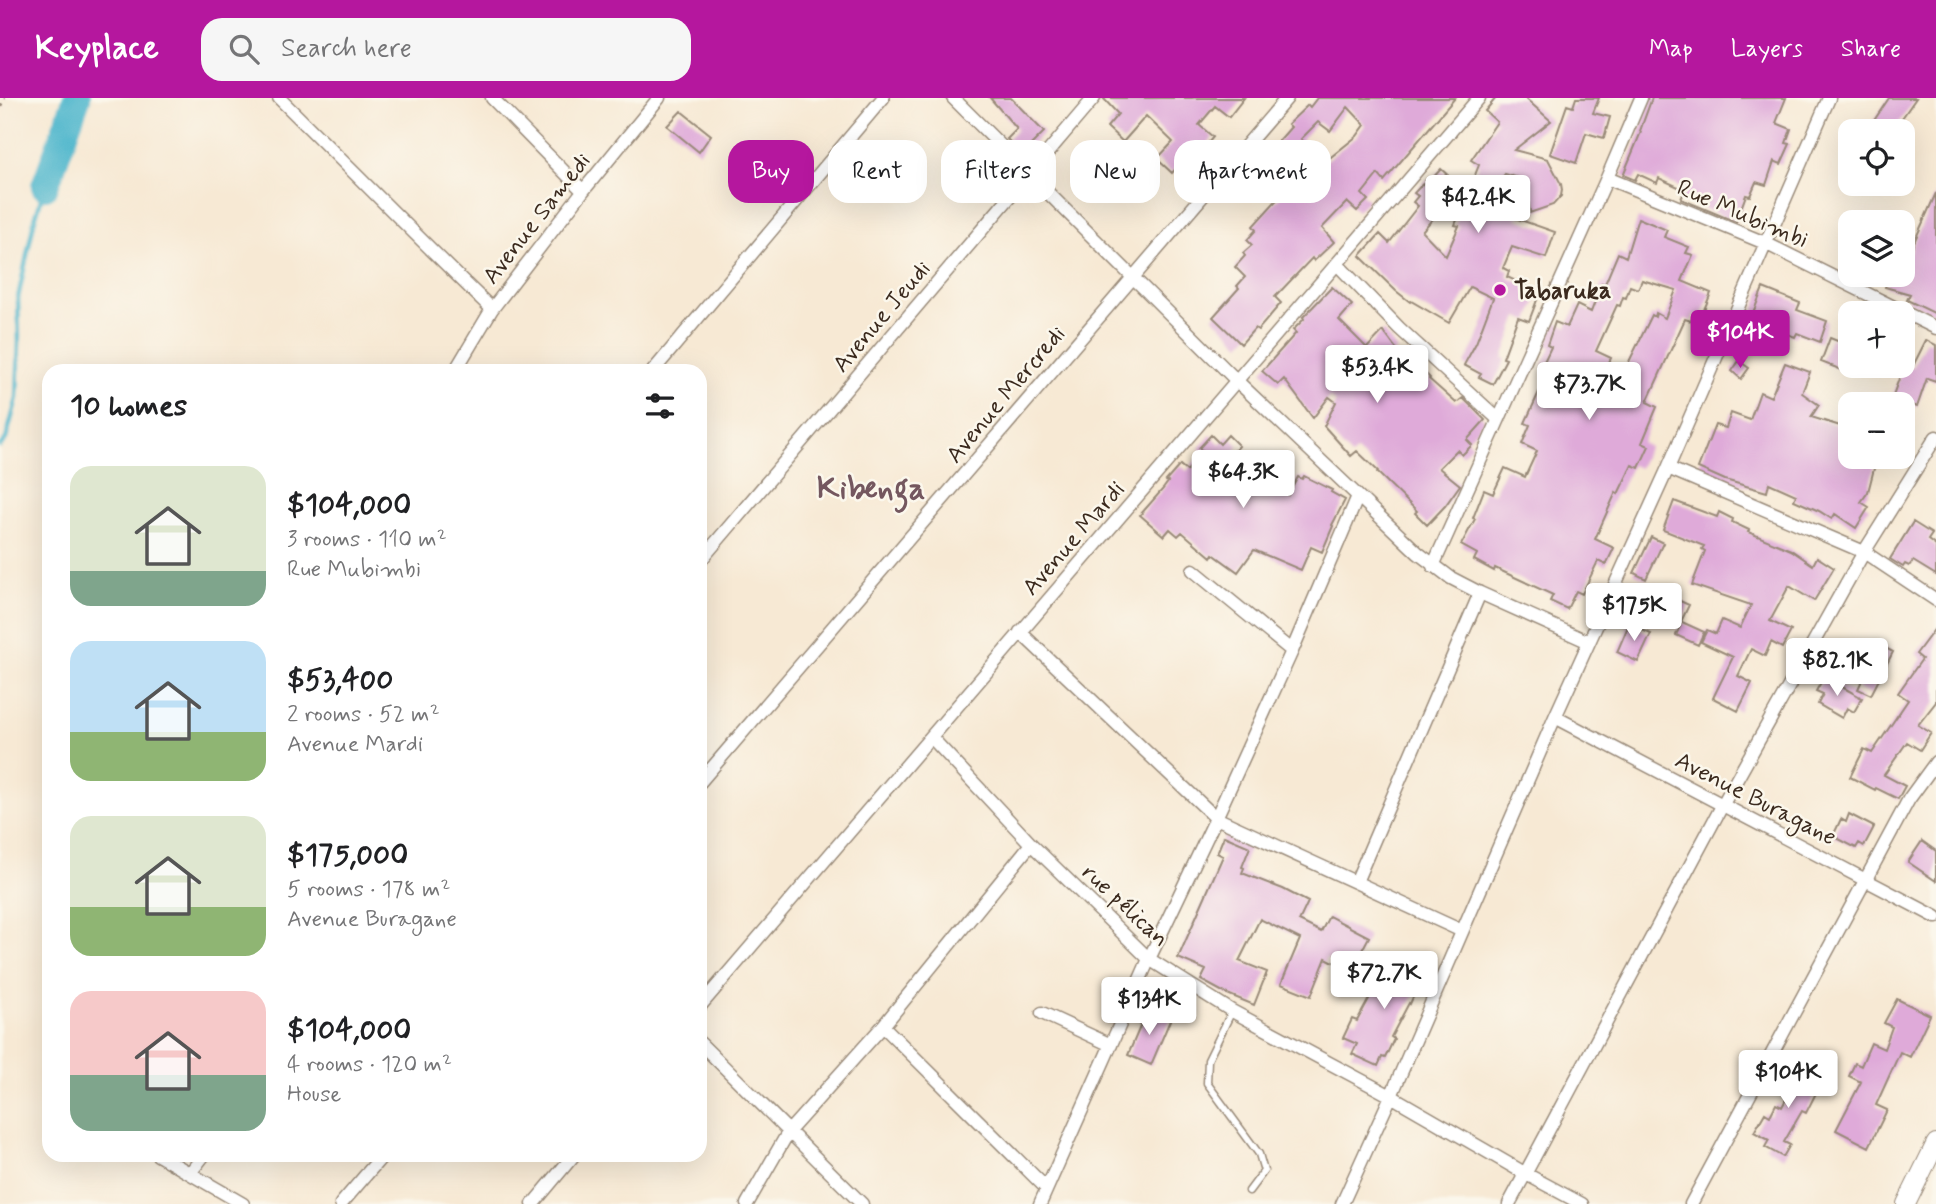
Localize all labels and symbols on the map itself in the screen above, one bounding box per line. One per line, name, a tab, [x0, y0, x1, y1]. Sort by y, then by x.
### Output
street label: Avenue Samedi	[476, 147, 598, 291]
street label: Rue Mubimbi	[1672, 173, 1813, 256]
pin: $42.4K	[1421, 176, 1535, 235]
street label: Avenue Jeudi	[826, 254, 938, 379]
place label: Tabaruka	[1514, 276, 1611, 307]
marker: Tabaruka	[1492, 282, 1508, 298]
pin: $104K	[1691, 310, 1789, 370]
street label: Avenue Mercredi	[940, 320, 1073, 470]
pin: $53.4K	[1320, 345, 1434, 405]
pin: $73.7K	[1532, 362, 1646, 422]
pin: $64.3K	[1186, 450, 1300, 510]
district label: Kibenga	[817, 468, 925, 514]
street label: Avenue Mardi	[1016, 475, 1132, 603]
pin: $175K	[1585, 584, 1683, 643]
pin: $82.1K	[1780, 638, 1894, 698]
street label: Avenue Buragane	[1668, 745, 1841, 855]
street label: rue pélican	[1075, 858, 1175, 954]
pin: $72.7K	[1327, 951, 1441, 1011]
pin: $134K	[1100, 978, 1198, 1037]
pin: $104K	[1739, 1051, 1837, 1110]

